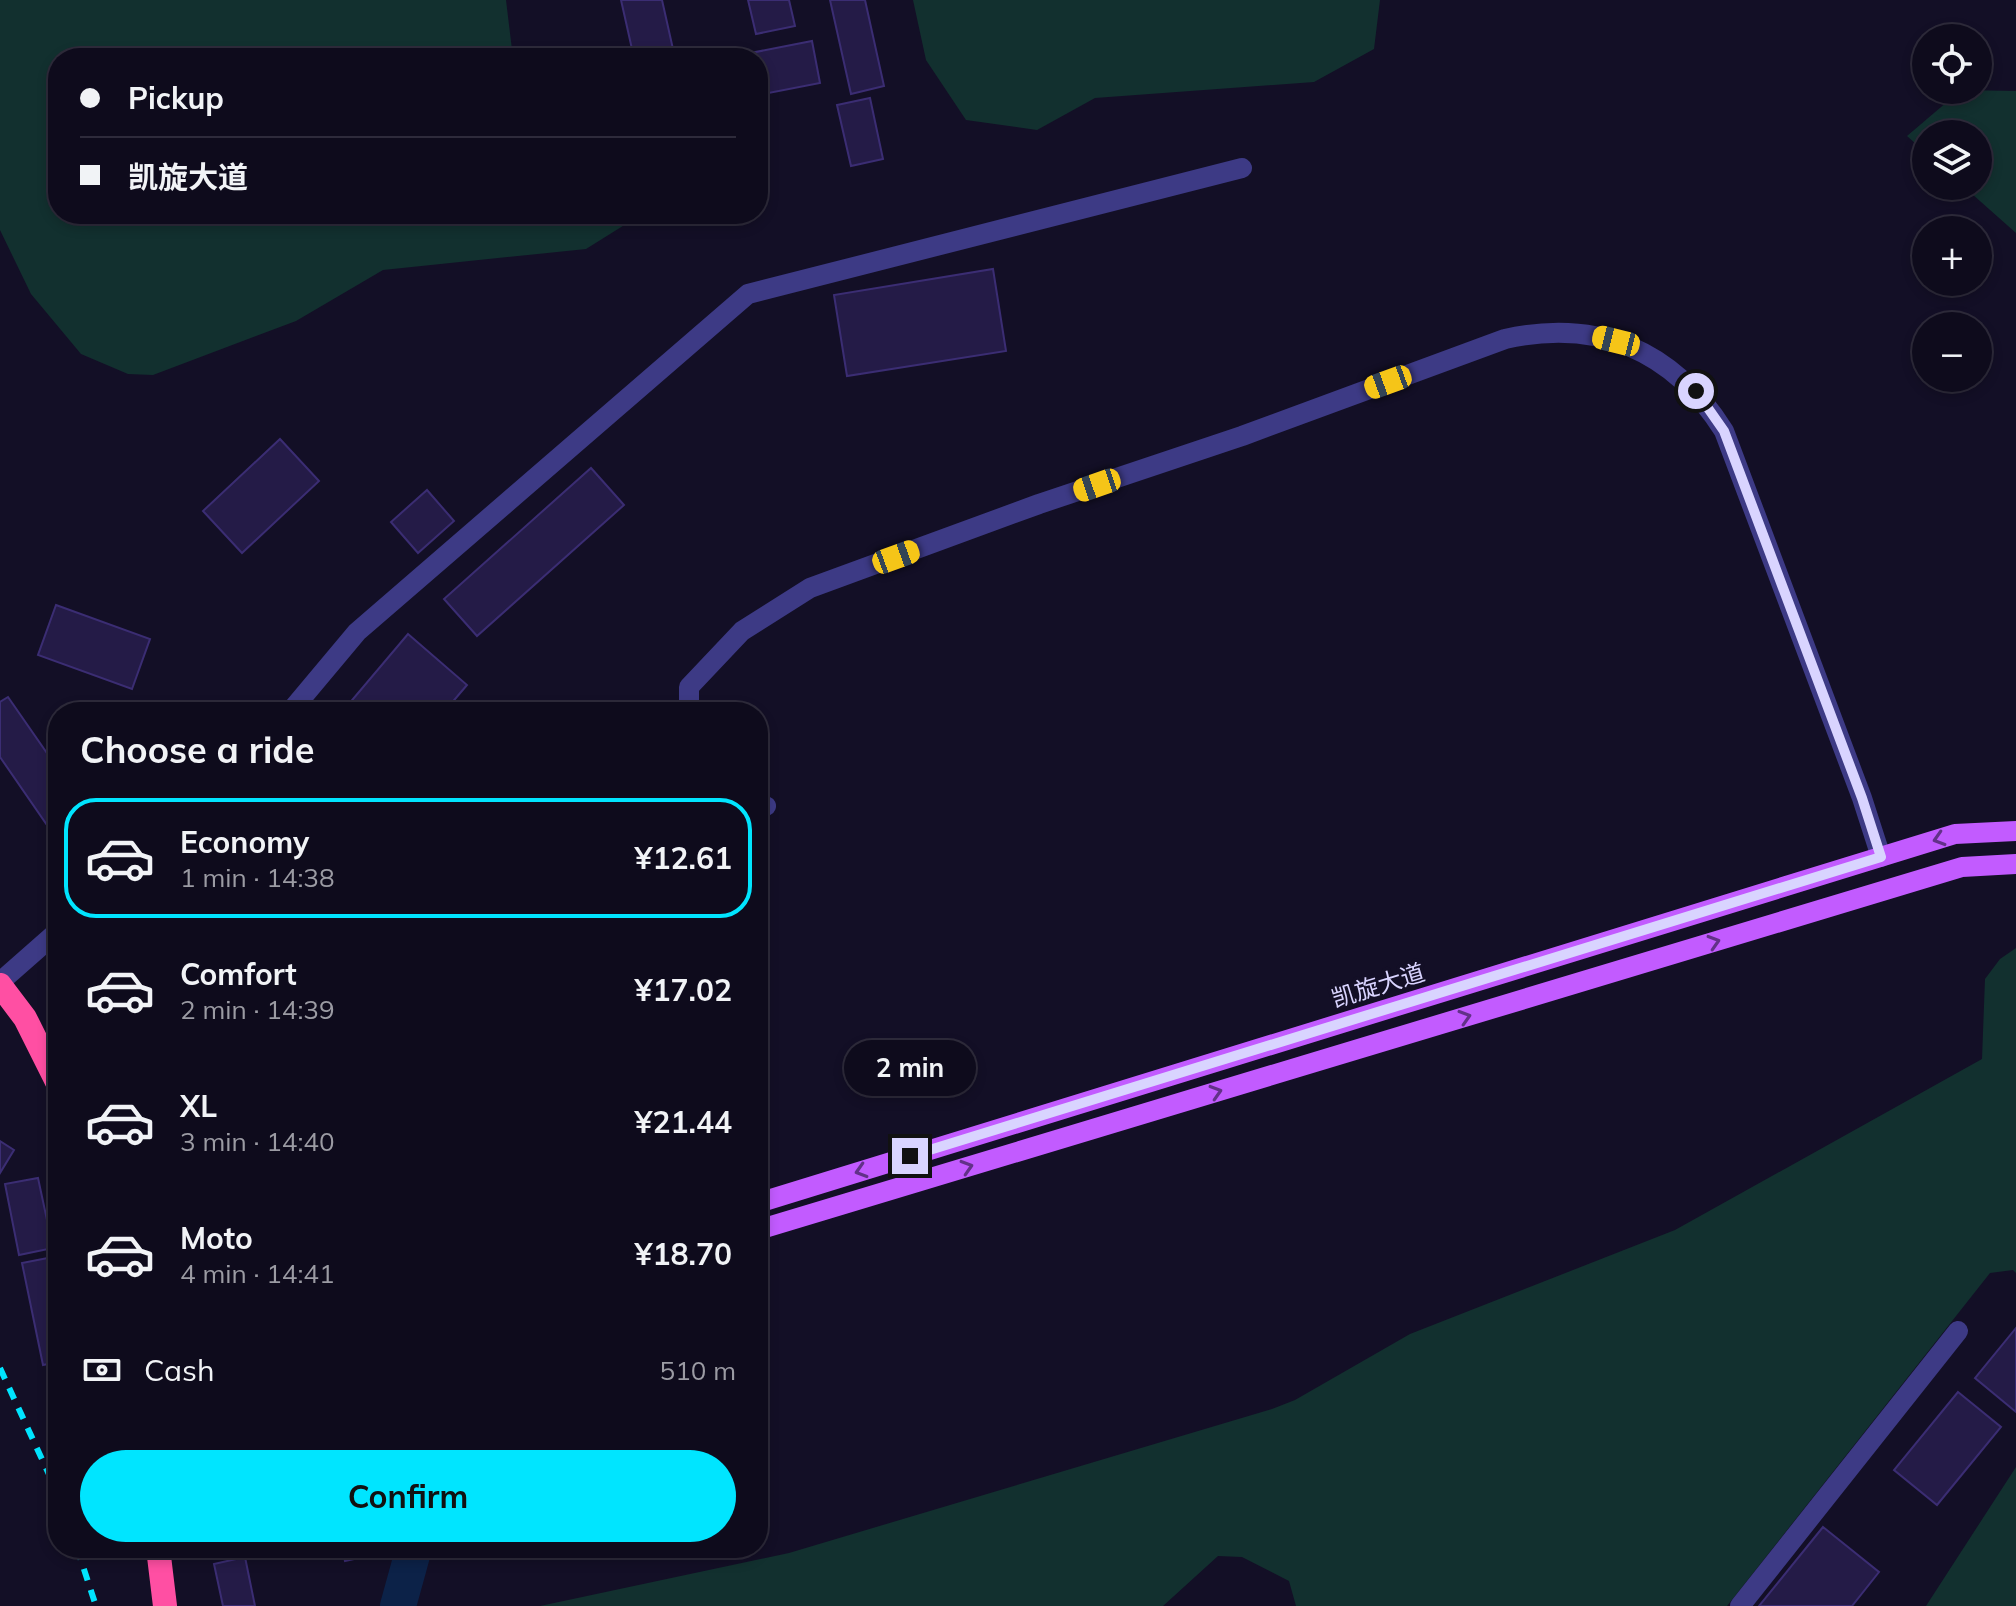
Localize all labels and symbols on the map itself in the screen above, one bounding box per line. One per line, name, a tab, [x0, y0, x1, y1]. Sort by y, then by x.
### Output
car	[1590, 324, 1642, 358]
car	[1361, 363, 1415, 401]
route start	[1678, 373, 1714, 409]
car	[1070, 466, 1124, 504]
car	[869, 538, 923, 576]
one-way arrow	[1932, 830, 1946, 846]
one-way arrow	[1706, 935, 1720, 951]
street label: 凯旋大道	[1328, 957, 1428, 1013]
one-way arrow	[1457, 1010, 1471, 1026]
callout: 2 min	[844, 1040, 976, 1096]
one-way arrow	[1208, 1085, 1222, 1101]
route end	[892, 1138, 928, 1174]
one-way arrow	[959, 1160, 973, 1176]
one-way arrow	[854, 1162, 868, 1178]

